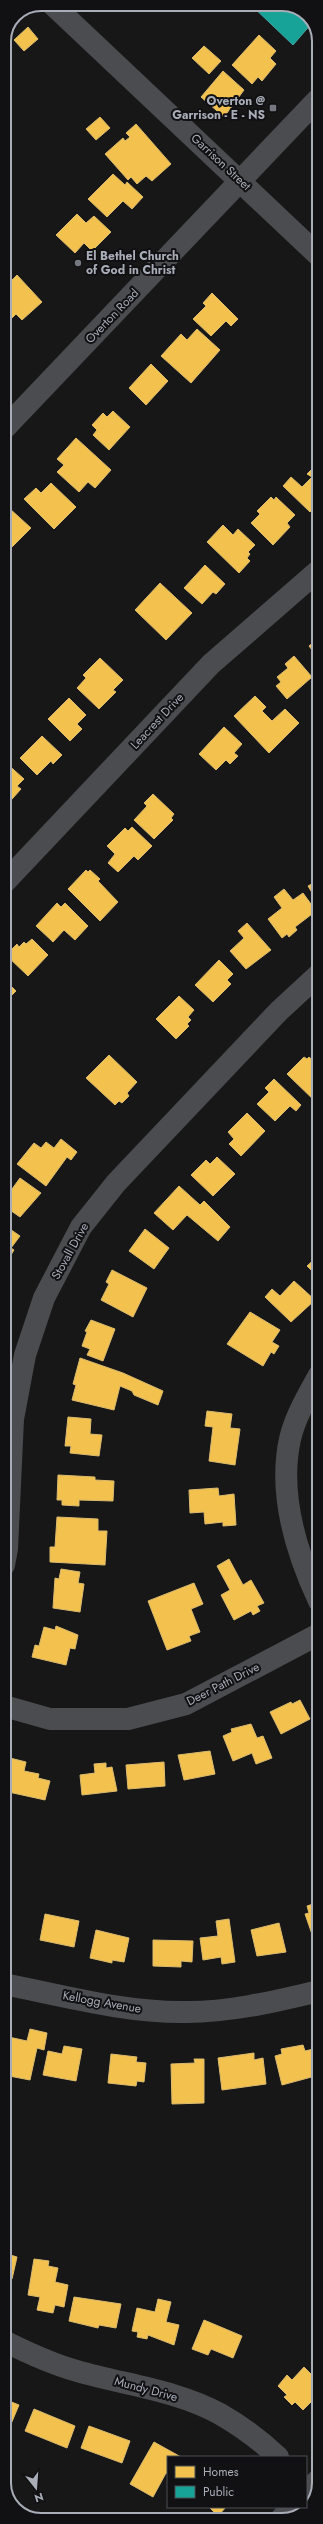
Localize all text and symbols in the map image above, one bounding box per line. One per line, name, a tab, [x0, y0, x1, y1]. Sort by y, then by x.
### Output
place label: Overton @ Garrison - E - NS	[172, 92, 266, 124]
marker: Overton @ Garrison - E - NS	[268, 103, 278, 113]
street label: Garrison Street	[187, 129, 255, 195]
place label: El Bethel Church of God in Christ	[86, 247, 179, 279]
marker: El Bethel Church of God in Christ	[73, 258, 83, 268]
street label: Overton Road	[81, 284, 143, 348]
street label: Leacrest Drive	[126, 689, 188, 753]
street label: Stovall Drive	[47, 1219, 93, 1283]
street label: Deer Path Drive	[183, 1658, 263, 1710]
street label: Kellogg Avenue	[61, 1986, 143, 2018]
street label: Mundy Drive	[112, 2372, 180, 2406]
legend	[167, 2456, 307, 2508]
text: Homes	[203, 2463, 239, 2481]
north arrow	[16, 2468, 56, 2508]
text: Public	[203, 2483, 234, 2501]
text: N	[32, 2489, 45, 2506]

